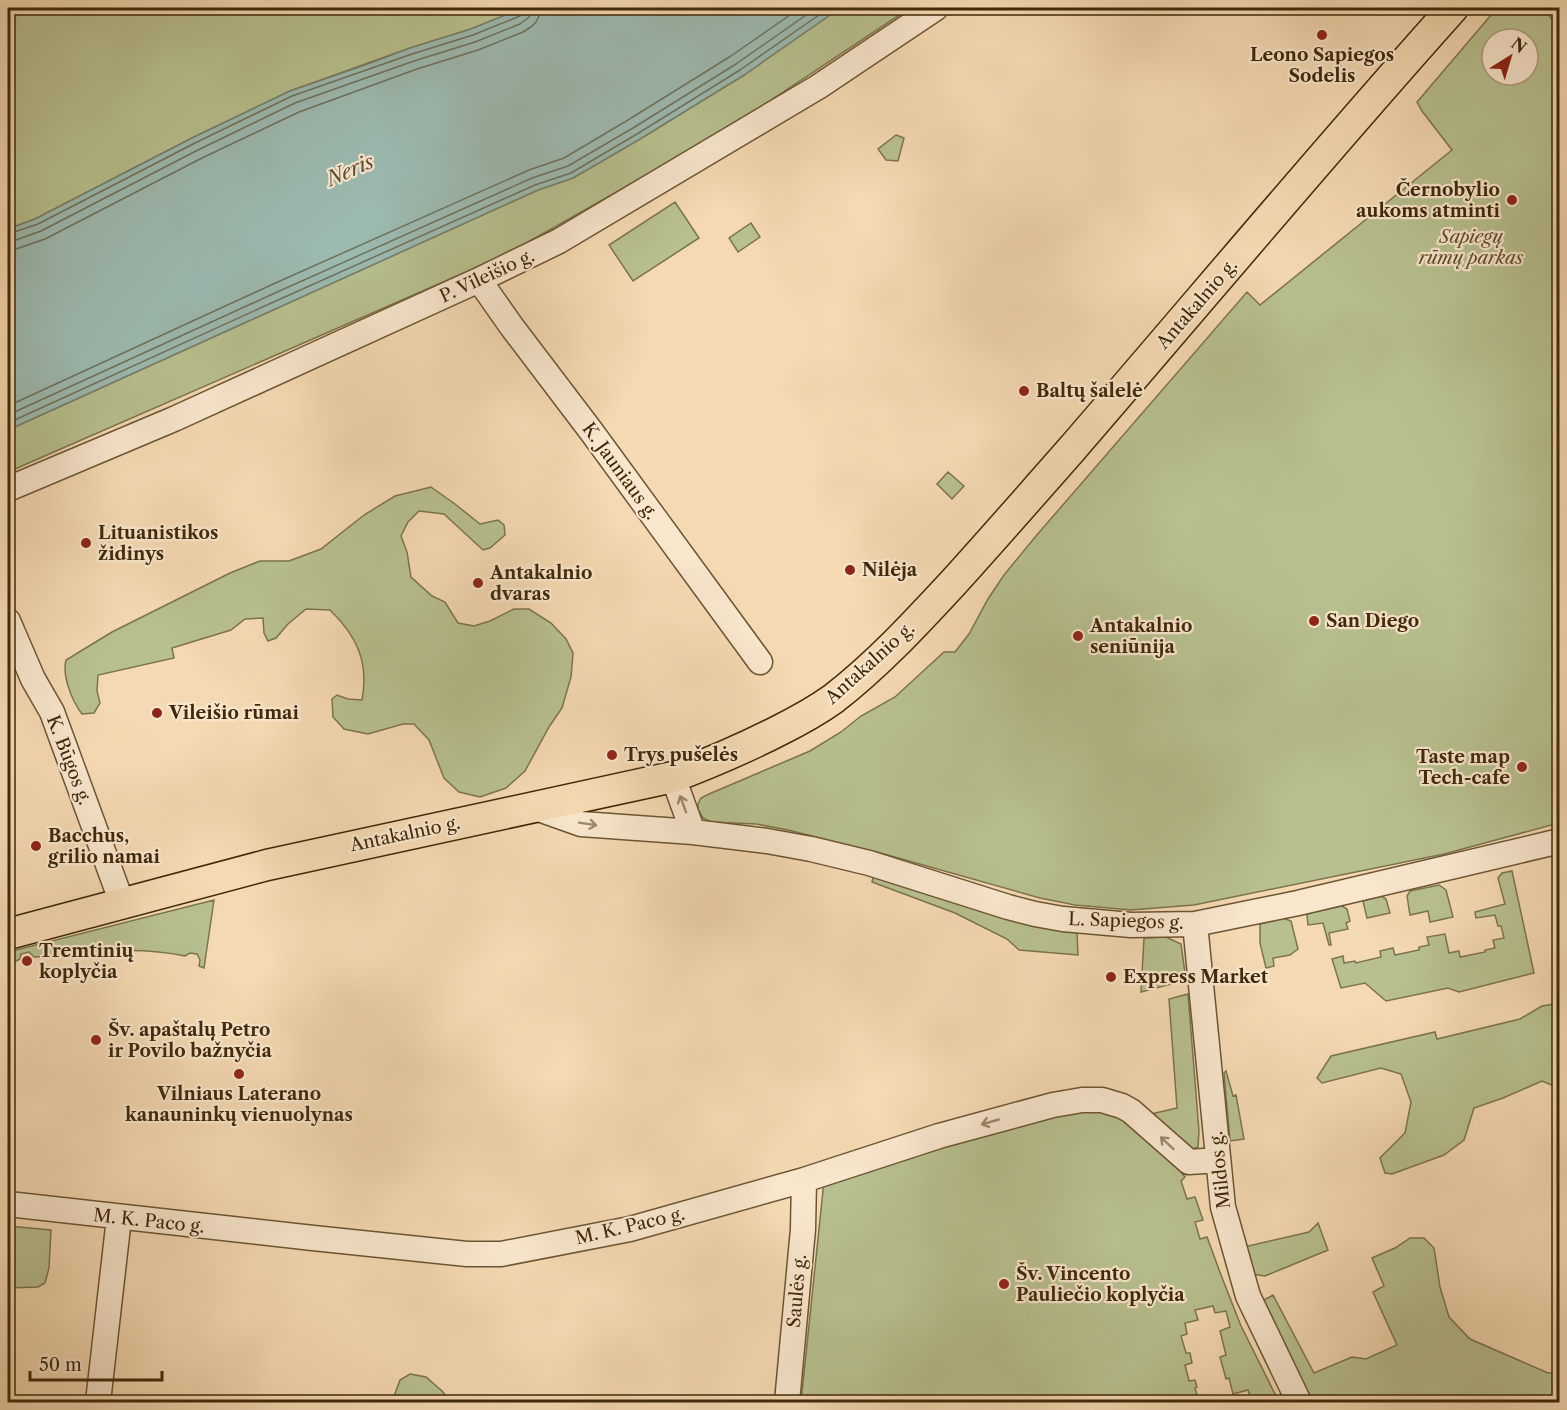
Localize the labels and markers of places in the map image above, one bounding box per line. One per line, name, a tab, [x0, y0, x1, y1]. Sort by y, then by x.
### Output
marker: Leono Sapiegos Sodelis	[1315, 28, 1329, 42]
place label: Leono Sapiegos Sodelis	[1250, 44, 1394, 87]
place label: Černobylio aukoms atminti	[1356, 177, 1501, 222]
marker: Černobylio aukoms atminti	[1505, 193, 1519, 207]
place label: Baltų šalelė	[1036, 380, 1143, 402]
marker: Baltų šalelė	[1017, 384, 1031, 398]
place label: Lituanistikos židinys	[98, 522, 218, 565]
marker: Lituanistikos židinys	[79, 536, 93, 550]
place label: Nilėja	[862, 559, 918, 581]
place label: Antakalnio dvaras	[489, 562, 592, 605]
marker: Nilėja	[843, 563, 857, 577]
marker: Antakalnio dvaras	[471, 576, 485, 590]
place label: San Diego	[1326, 610, 1419, 632]
marker: San Diego	[1307, 614, 1321, 628]
place label: Antakalnio seniūnija	[1089, 615, 1192, 658]
marker: Antakalnio seniūnija	[1071, 629, 1085, 643]
place label: Vileišio rūmai	[168, 702, 299, 724]
marker: Vileišio rūmai	[150, 706, 164, 720]
place label: Trys pušelės	[624, 744, 738, 766]
place label: Taste map Tech-cafe	[1416, 746, 1510, 789]
marker: Trys pušelės	[605, 748, 619, 762]
marker: Taste map Tech-cafe	[1515, 760, 1529, 774]
place label: Bacchus, grilio namai	[47, 825, 160, 868]
marker: Bacchus, grilio namai	[29, 839, 43, 853]
place label: Tremtinių koplyčia	[39, 940, 134, 983]
marker: Tremtinių koplyčia	[20, 954, 34, 968]
place label: Express Market	[1123, 966, 1269, 988]
marker: Express Market	[1104, 970, 1118, 984]
place label: Šv. apaštalų Petro ir Povilo bažnyčia	[108, 1017, 272, 1062]
marker: Šv. apaštalų Petro ir Povilo bažnyčia	[89, 1033, 103, 1047]
marker: Vilniaus Laterano kanauninkų vienuolynas	[232, 1067, 246, 1081]
place label: Vilniaus Laterano kanauninkų vienuolynas	[125, 1083, 353, 1126]
place label: Šv. Vincento Pauliečio koplyčia	[1016, 1261, 1185, 1306]
marker: Šv. Vincento Pauliečio koplyčia	[997, 1277, 1011, 1291]

